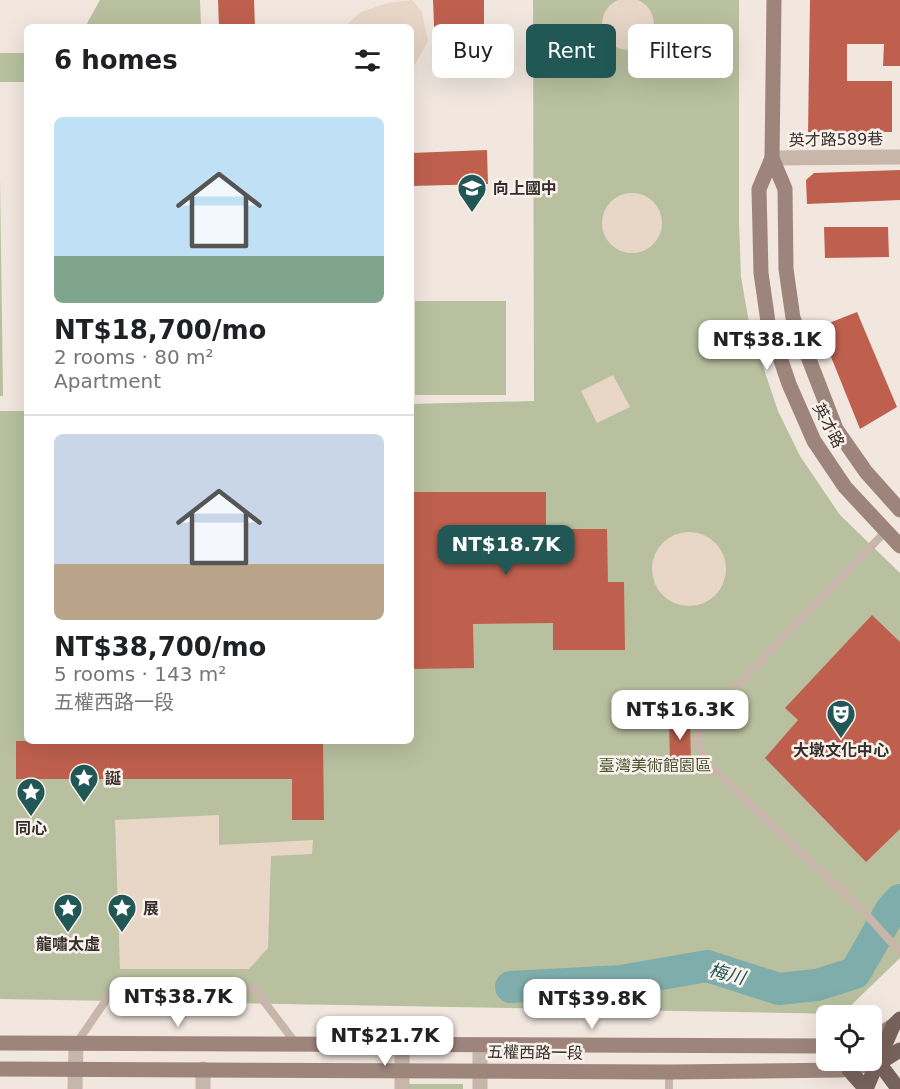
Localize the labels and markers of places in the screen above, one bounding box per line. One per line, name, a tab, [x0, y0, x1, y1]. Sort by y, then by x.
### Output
school or university icon: 向上國中	[456, 172, 488, 214]
place label: 向上國中	[493, 179, 557, 198]
pin: NT$38.1K	[705, 320, 829, 371]
pin: NT$18.7K	[444, 525, 568, 576]
pin: NT$16.3K	[618, 690, 742, 741]
theatre icon: 大墩文化中心	[825, 698, 857, 740]
place label: 大墩文化中心	[793, 741, 889, 760]
place icon: 誕	[68, 762, 100, 804]
place label: 誕	[105, 769, 121, 788]
place icon: 同心	[15, 776, 47, 818]
place label: 同心	[15, 819, 47, 838]
place icon: 龍嘯太虛	[52, 892, 84, 934]
place icon: 展	[106, 892, 138, 934]
place label: 展	[143, 899, 159, 918]
place label: 龍嘯太虛	[36, 935, 100, 954]
pin: NT$38.7K	[116, 977, 240, 1028]
pin: NT$39.8K	[530, 979, 654, 1030]
pin: NT$21.7K	[323, 1016, 447, 1067]

